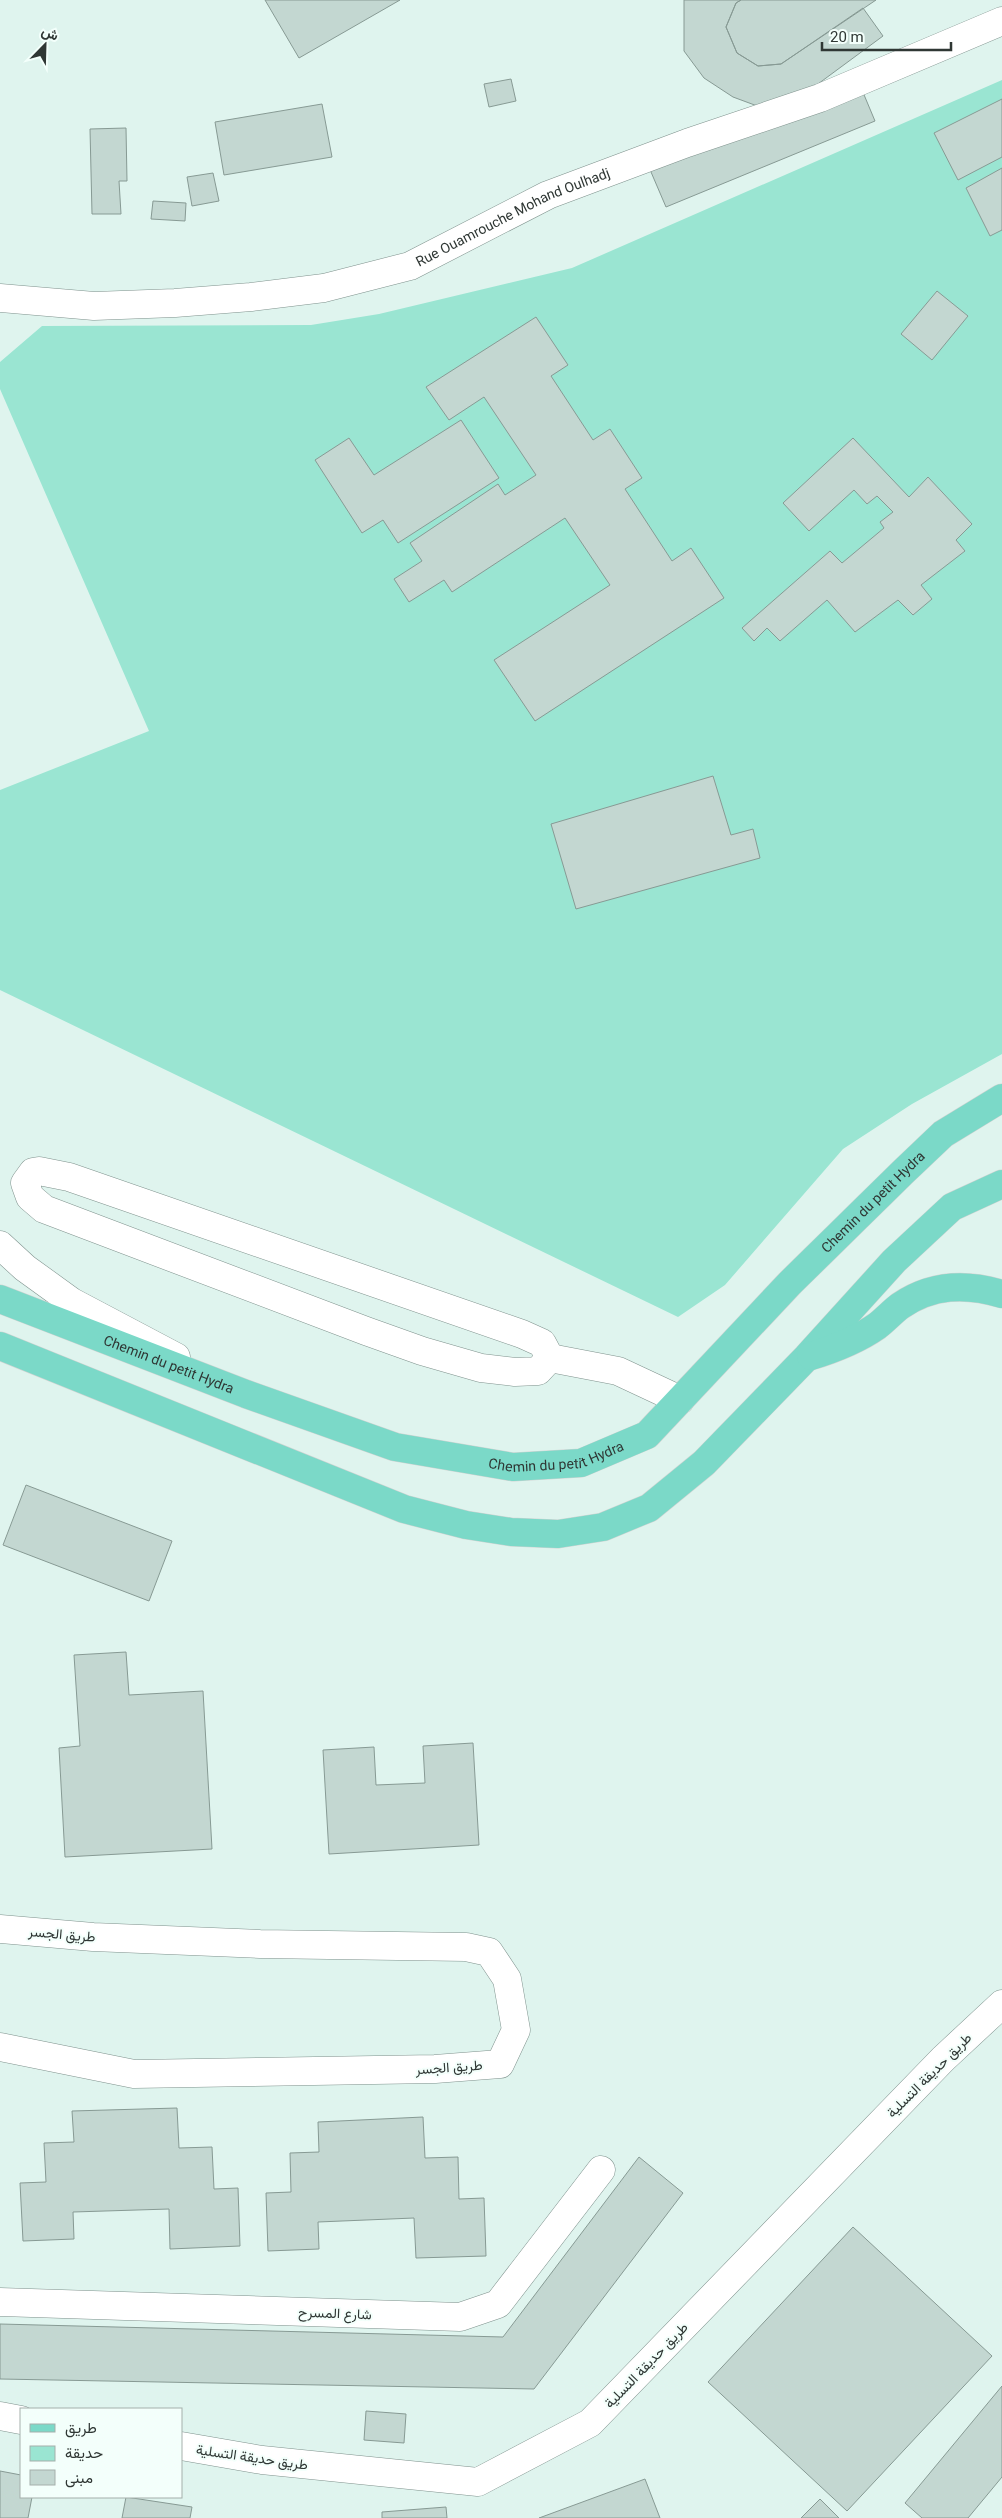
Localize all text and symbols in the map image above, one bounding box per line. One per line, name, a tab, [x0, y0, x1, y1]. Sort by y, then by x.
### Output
north arrow	[20, 20, 70, 70]
scale bar	[822, 20, 951, 52]
text: ش	[39, 22, 61, 45]
text: 20 m	[830, 28, 864, 46]
street label: Rue Ouamrouche Mohand Oulhadj	[413, 165, 612, 270]
street label: Chemin du petit Hydra	[818, 1148, 928, 1256]
street label: Chemin du petit Hydra	[101, 1332, 236, 1397]
street label: Chemin du petit Hydra	[487, 1438, 626, 1475]
street label: طريق الجسر	[27, 1923, 96, 1946]
street label: طريق حديقة التسلية	[883, 2029, 975, 2121]
street label: طريق الجسر	[414, 2057, 483, 2078]
street label: شارع المسرح	[298, 2304, 372, 2325]
street label: طريق حديقة التسلية	[601, 2319, 692, 2412]
legend	[20, 2408, 182, 2498]
text: طريق	[65, 2419, 97, 2438]
street label: طريق حديقة التسلية	[195, 2441, 309, 2474]
text: حديقة	[65, 2444, 103, 2462]
text: مبنى	[65, 2469, 93, 2488]

